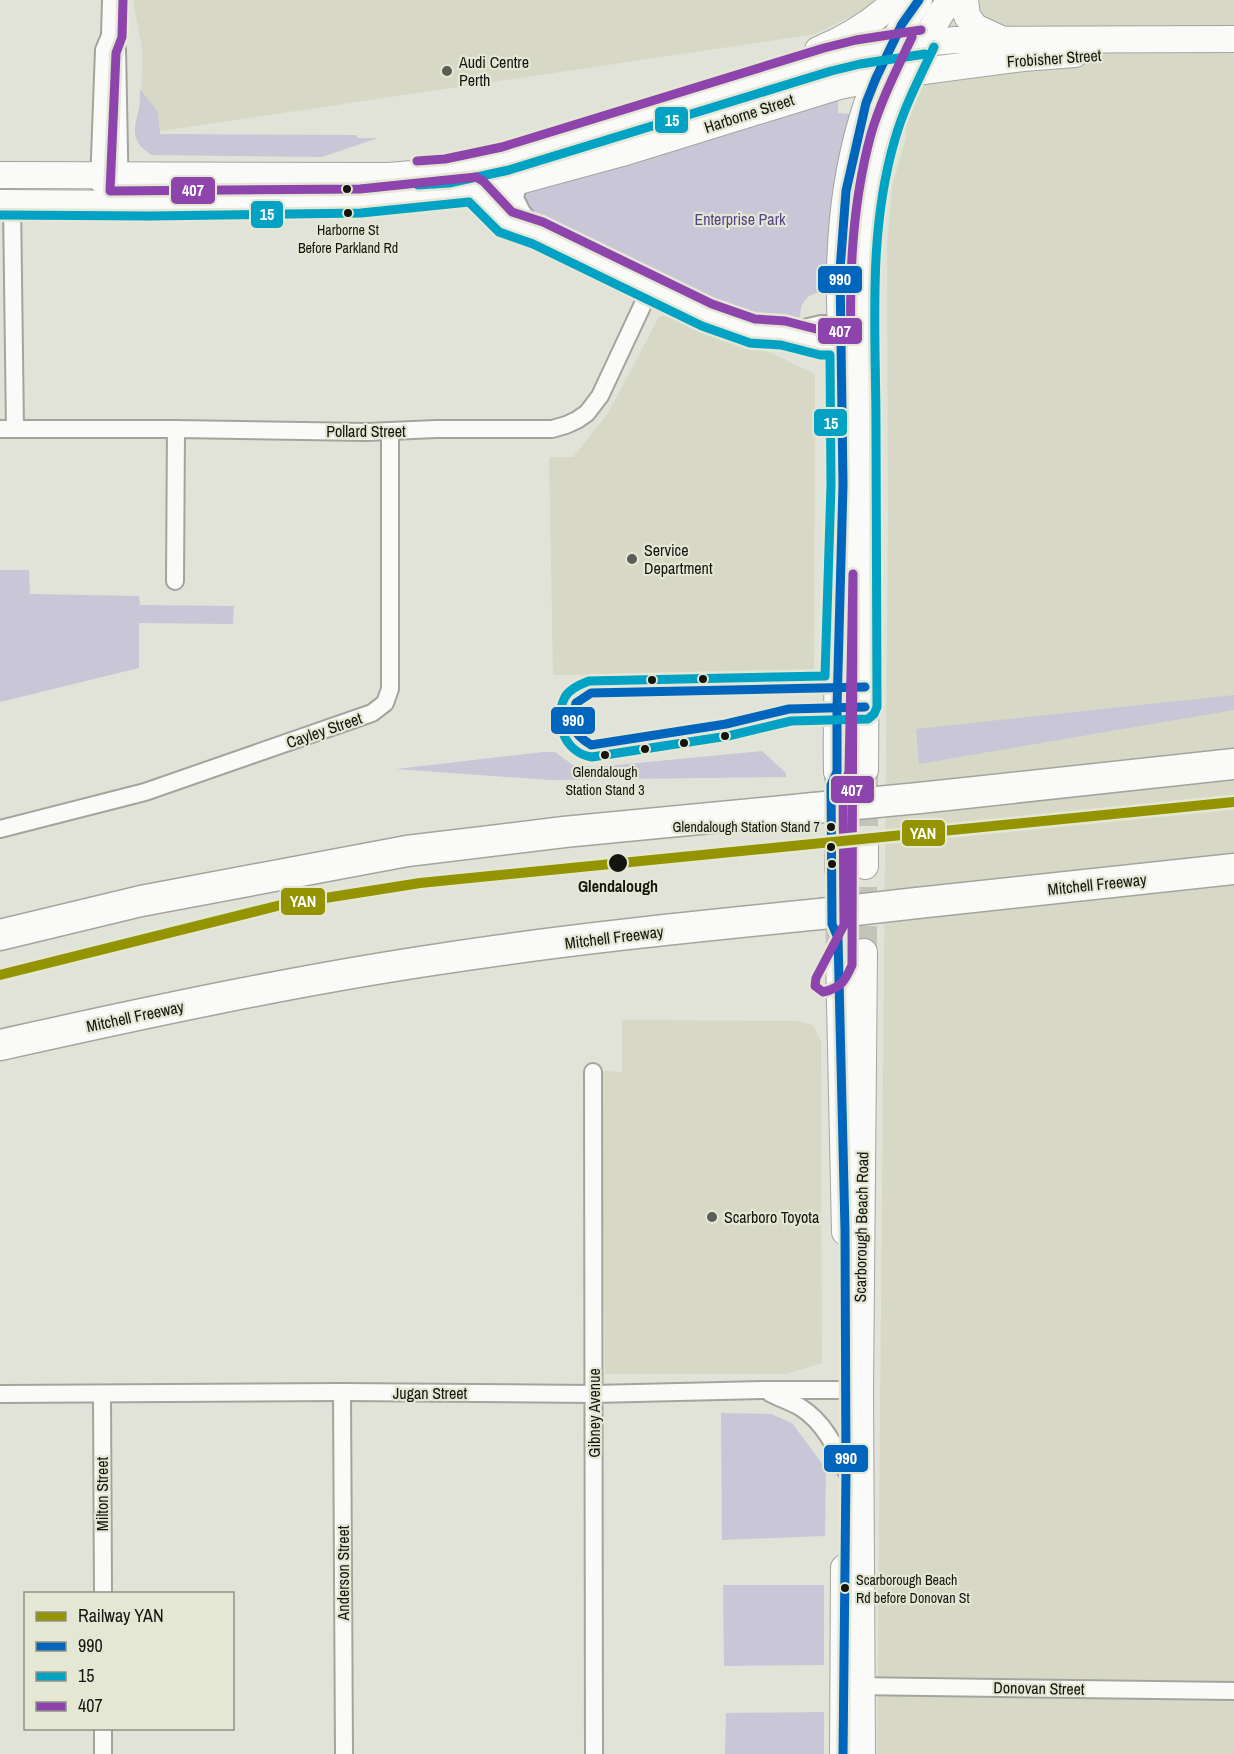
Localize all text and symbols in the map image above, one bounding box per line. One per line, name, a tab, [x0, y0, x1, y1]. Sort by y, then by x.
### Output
street label: Frobisher Street	[1006, 44, 1102, 72]
place label: Audi Centre Perth	[458, 51, 529, 91]
marker: Audi Centre Perth	[440, 64, 454, 78]
street label: Harborne Street	[701, 88, 797, 138]
line badge: 15	[654, 106, 689, 134]
text: 15	[665, 109, 679, 131]
line badge: 407	[170, 176, 216, 205]
text: 407	[182, 179, 204, 201]
unlabelled marker	[341, 183, 353, 195]
line badge: 15	[250, 200, 284, 229]
text: 15	[260, 203, 274, 225]
marker: Harborne St Before Parkland Rd	[342, 207, 354, 219]
park label: Enterprise Park	[694, 208, 786, 230]
place label: Harborne St Before Parkland Rd	[298, 221, 398, 257]
line badge: 990	[817, 265, 863, 294]
text: 990	[829, 268, 851, 290]
line badge: 407	[817, 317, 863, 345]
text: 407	[829, 320, 851, 342]
line badge: 15	[813, 408, 848, 437]
text: 15	[824, 412, 838, 434]
street label: Pollard Street	[326, 420, 406, 442]
place label: Service Department	[644, 539, 713, 579]
marker: Service Department	[625, 552, 639, 566]
unlabelled marker	[697, 673, 709, 685]
unlabelled marker	[646, 674, 658, 686]
line badge: 990	[550, 706, 596, 735]
street label: Cayley Street	[283, 707, 365, 753]
text: 990	[562, 709, 584, 731]
unlabelled marker	[719, 730, 731, 742]
unlabelled marker	[678, 737, 690, 749]
unlabelled marker	[639, 743, 651, 755]
marker: Glendalough Station Stand 3	[599, 749, 611, 761]
place label: Glendalough Station Stand 3	[565, 763, 645, 799]
line badge: 407	[830, 775, 875, 804]
text: 407	[841, 779, 863, 801]
place label: Glendalough Station Stand 7	[673, 818, 820, 836]
line badge: YAN	[901, 819, 946, 847]
marker: Glendalough Station Stand 7	[825, 821, 837, 833]
text: YAN	[910, 822, 936, 844]
unlabelled marker	[825, 841, 837, 853]
marker: Glendalough	[607, 852, 629, 874]
unlabelled marker	[826, 858, 838, 870]
street label: Mitchell Freeway	[1047, 868, 1148, 900]
place label: Glendalough	[578, 875, 658, 897]
line badge: YAN	[280, 887, 326, 916]
text: YAN	[290, 890, 316, 912]
street label: Mitchell Freeway	[563, 920, 665, 954]
street label: Mitchell Freeway	[84, 995, 186, 1037]
street label: Scarborough Beach Road	[849, 1151, 873, 1303]
place label: Scarboro Toyota	[724, 1206, 820, 1228]
marker: Scarboro Toyota	[705, 1210, 719, 1224]
street label: Gibney Avenue	[583, 1368, 605, 1458]
street label: Jugan Street	[393, 1382, 468, 1404]
line badge: 990	[823, 1444, 869, 1473]
text: 990	[835, 1447, 857, 1469]
street label: Milton Street	[91, 1456, 113, 1531]
street label: Anderson Street	[332, 1525, 354, 1621]
place label: Scarborough Beach Rd before Donovan St	[856, 1571, 970, 1607]
marker: Scarborough Beach Rd before Donovan St	[839, 1582, 851, 1594]
legend	[24, 1592, 234, 1730]
text: Railway YAN	[78, 1603, 164, 1628]
text: 990	[78, 1633, 103, 1658]
text: 15	[78, 1663, 94, 1688]
street label: Donovan Street	[993, 1676, 1085, 1700]
text: 407	[78, 1693, 103, 1718]

